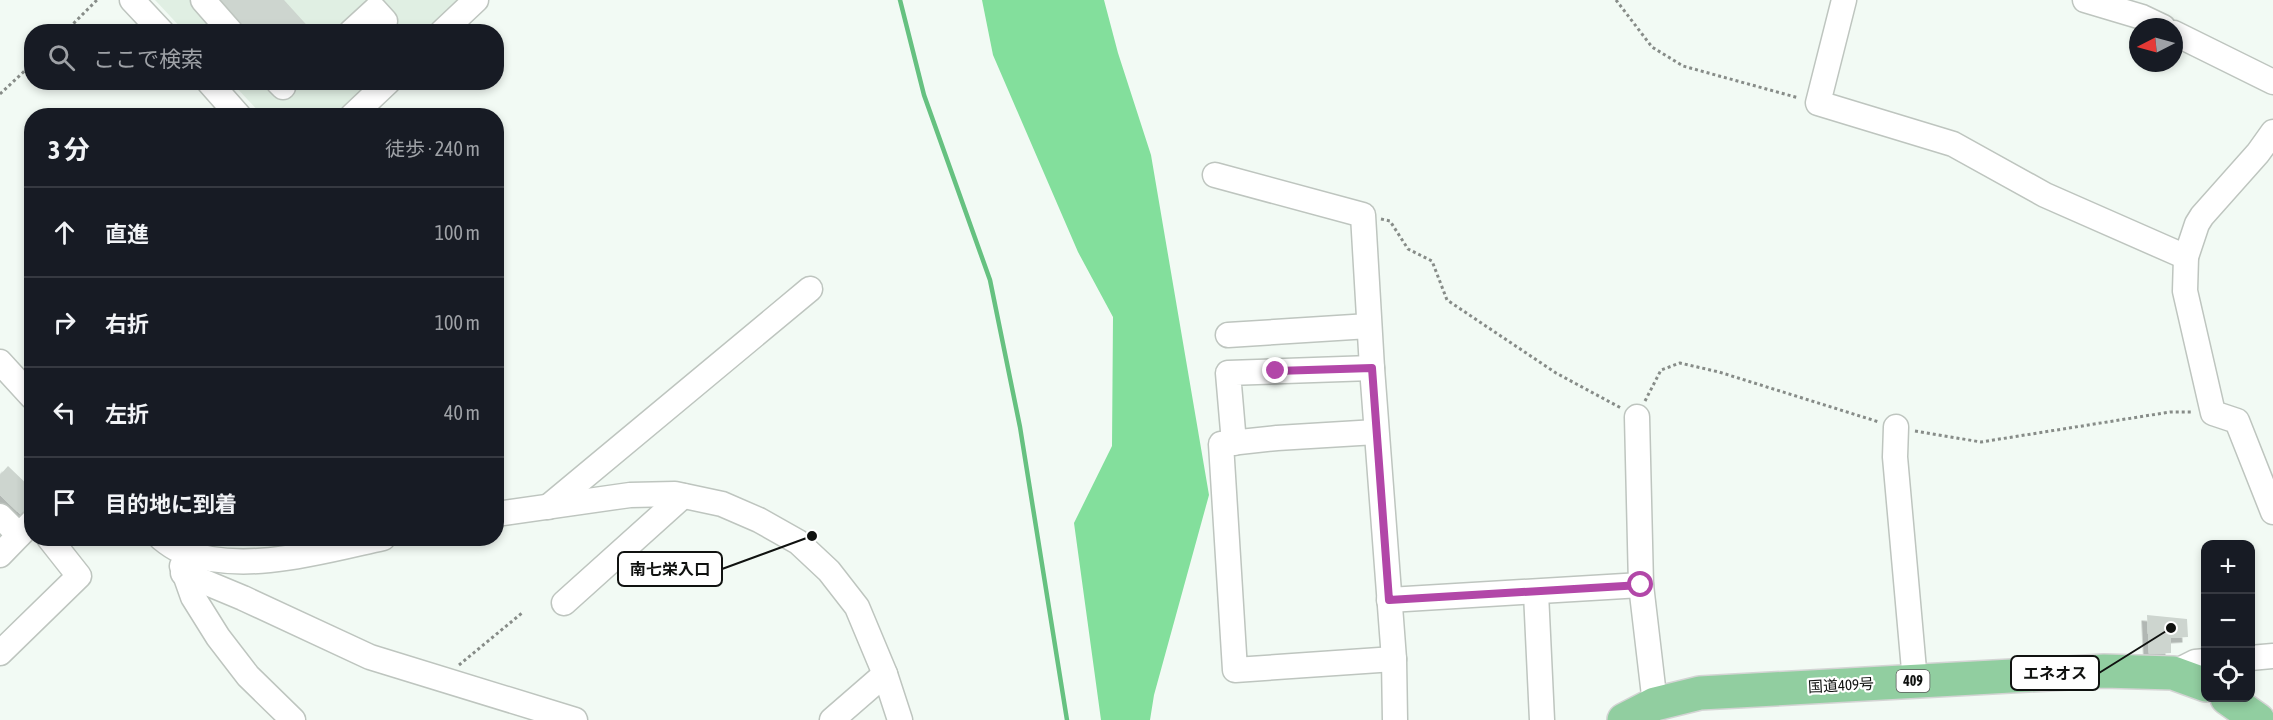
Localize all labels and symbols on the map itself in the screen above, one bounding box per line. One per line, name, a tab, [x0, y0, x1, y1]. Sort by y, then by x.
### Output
north arrow	[2129, 18, 2183, 72]
route end	[1262, 357, 1288, 383]
callout: 南七栄入口	[618, 552, 722, 586]
text: 南七栄入口	[630, 560, 710, 578]
route start	[1627, 571, 1653, 597]
callout: エネオス	[2011, 656, 2099, 690]
text: エネオス	[2023, 664, 2087, 682]
road number: 409	[1896, 670, 1930, 692]
street label: 国道409号	[1808, 675, 1874, 695]

